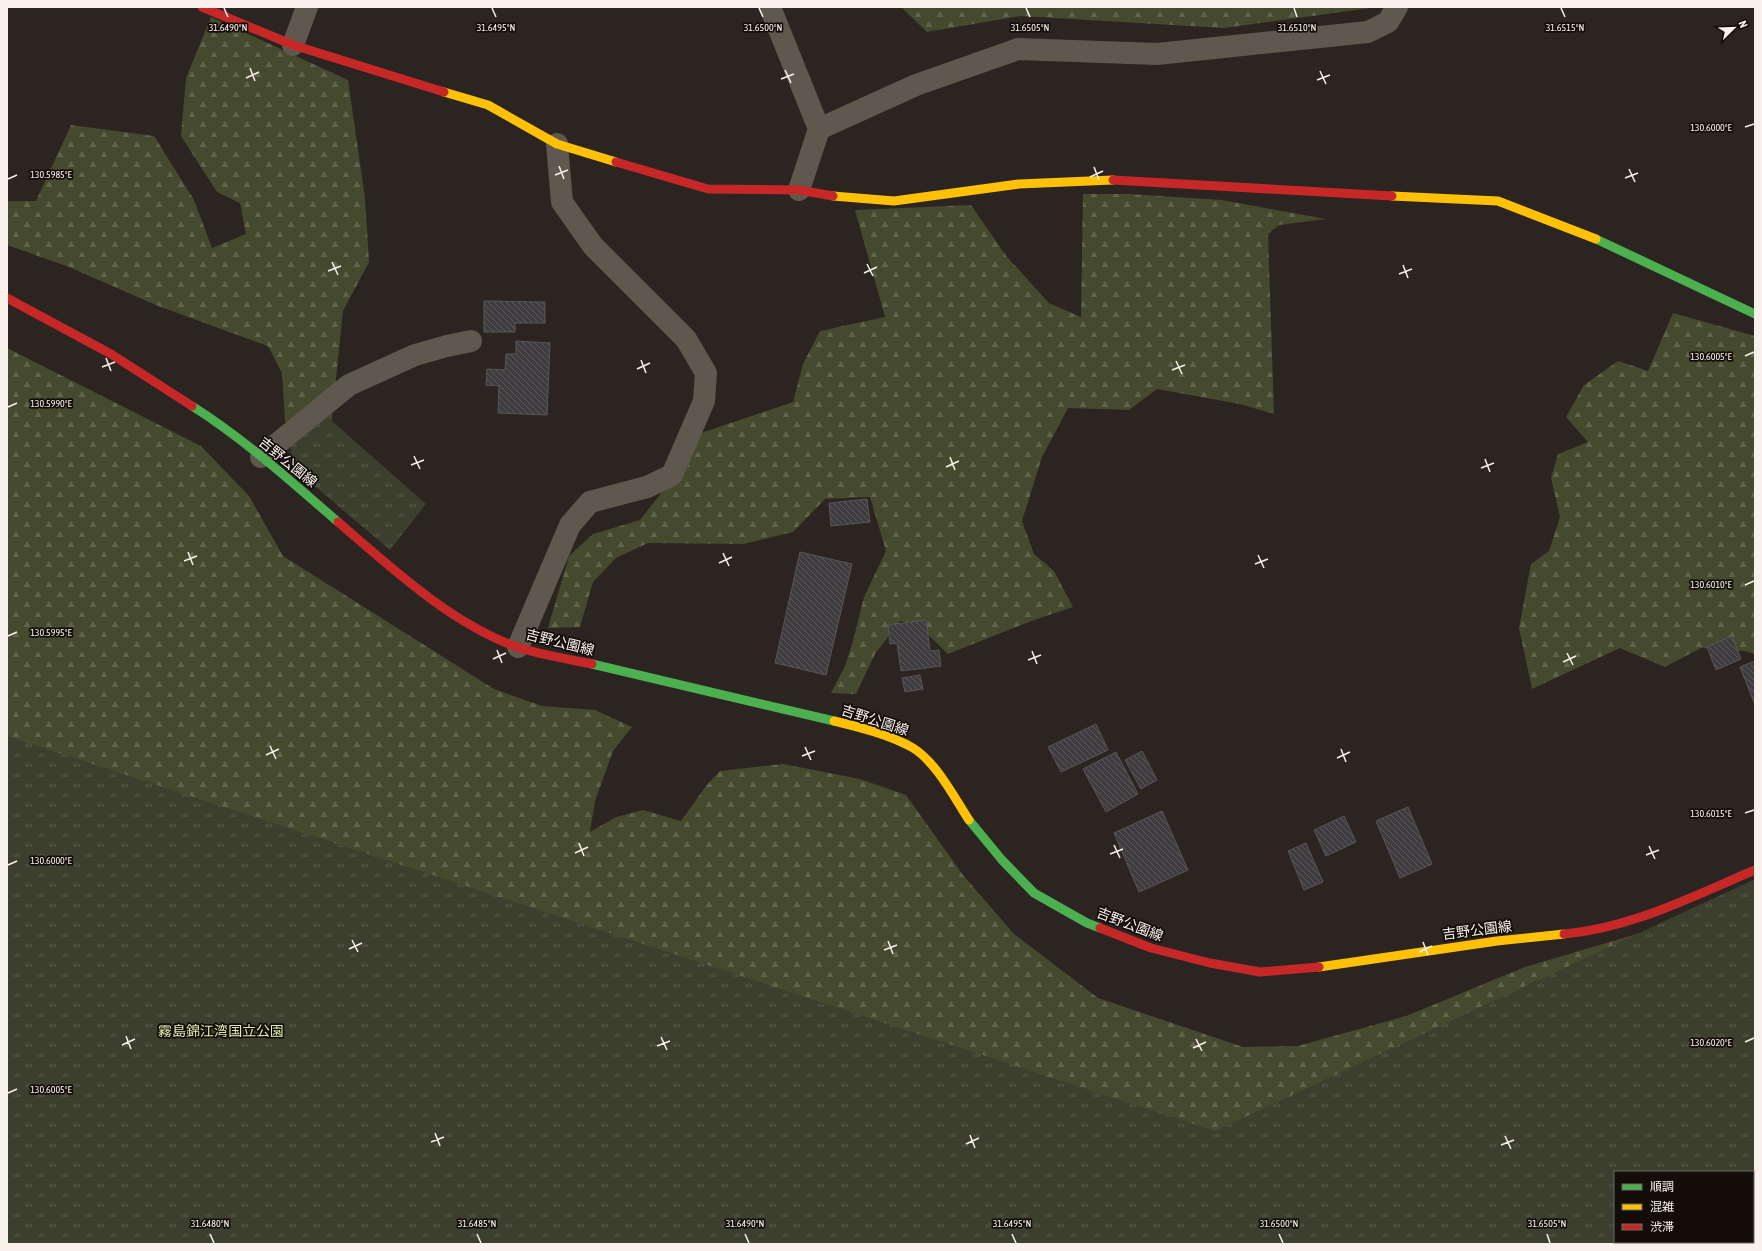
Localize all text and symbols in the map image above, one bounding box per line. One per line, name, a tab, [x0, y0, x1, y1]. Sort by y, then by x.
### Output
north arrow	[1714, 8, 1754, 48]
text: N	[1736, 19, 1750, 29]
text: 31.6490°N	[209, 22, 247, 33]
text: 31.6495°N	[477, 22, 515, 33]
text: 31.6500°N	[744, 22, 782, 33]
text: 31.6505°N	[1011, 22, 1049, 33]
text: 31.6510°N	[1278, 22, 1316, 33]
text: 31.6515°N	[1546, 22, 1584, 33]
text: 130.6000°E	[1690, 122, 1733, 133]
text: 130.5985°E	[30, 169, 73, 180]
text: 130.6005°E	[1690, 351, 1733, 362]
text: 130.5990°E	[30, 398, 73, 409]
street label: 吉野公園線	[256, 434, 320, 490]
text: 130.6010°E	[1690, 579, 1733, 590]
street label: 吉野公園線	[524, 626, 596, 658]
text: 130.5995°E	[30, 627, 73, 638]
street label: 吉野公園線	[839, 702, 911, 738]
text: 130.6015°E	[1690, 808, 1733, 819]
text: 130.6000°E	[30, 855, 73, 866]
street label: 吉野公園線	[1094, 904, 1166, 944]
street label: 吉野公園線	[1441, 918, 1513, 942]
park label: 霧島錦江湾国立公園	[158, 1023, 284, 1039]
text: 130.6020°E	[1690, 1037, 1733, 1048]
text: 130.6005°E	[30, 1084, 73, 1095]
legend	[1614, 1171, 1754, 1243]
text: 順調	[1650, 1180, 1674, 1194]
text: 混雑	[1650, 1200, 1674, 1214]
text: 31.6480°N	[191, 1218, 229, 1229]
text: 31.6485°N	[458, 1218, 496, 1229]
text: 31.6490°N	[726, 1218, 764, 1229]
text: 31.6495°N	[993, 1218, 1031, 1229]
text: 31.6500°N	[1260, 1218, 1298, 1229]
text: 31.6505°N	[1528, 1218, 1566, 1229]
text: 渋滞	[1650, 1220, 1674, 1234]

